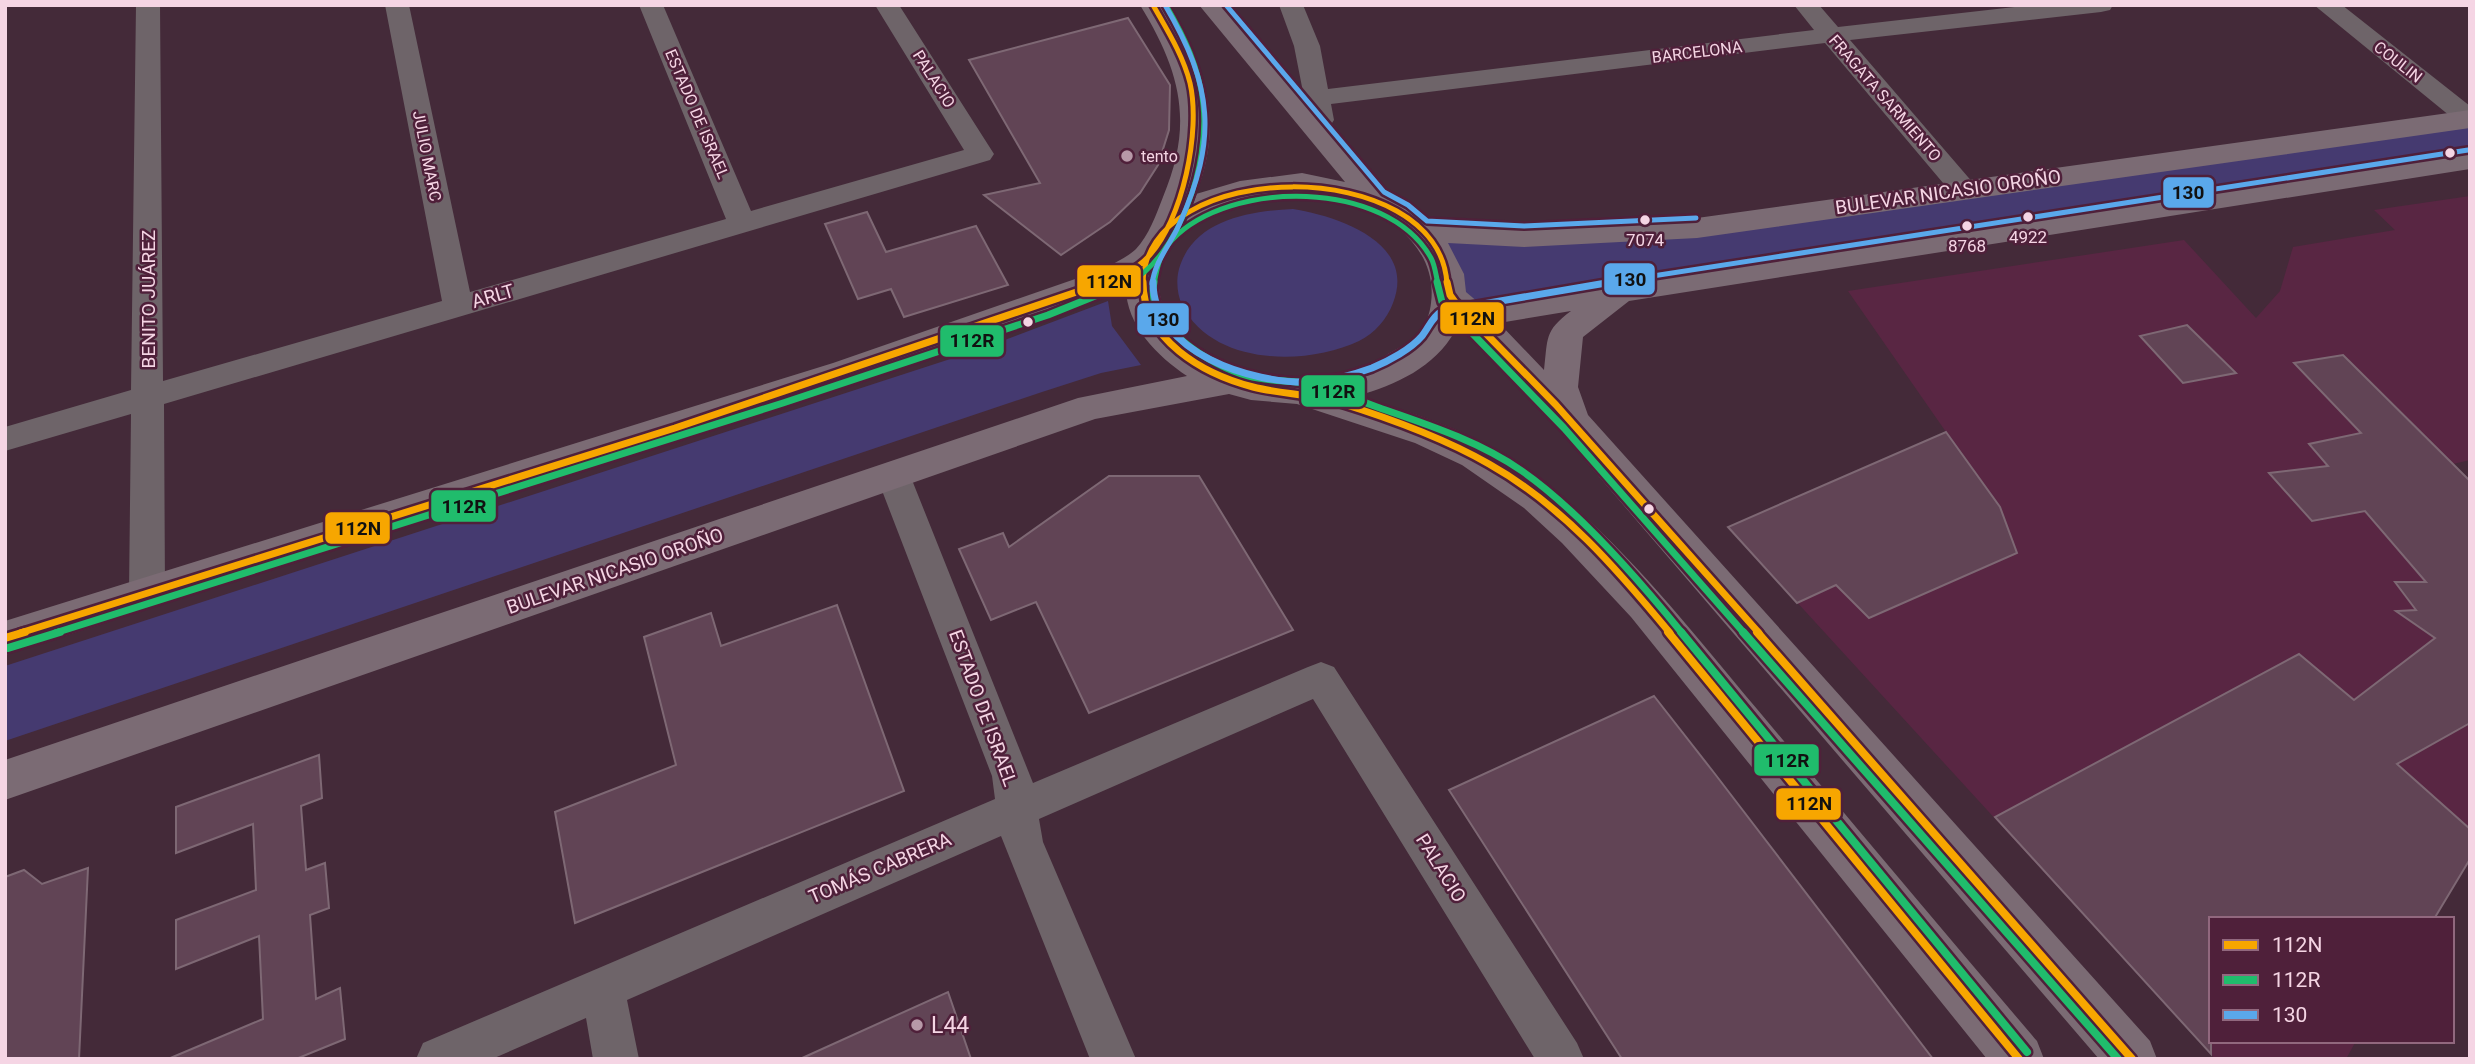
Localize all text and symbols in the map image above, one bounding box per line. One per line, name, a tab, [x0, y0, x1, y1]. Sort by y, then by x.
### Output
street label: FRAGATA SARMIENTO	[1825, 31, 1945, 165]
street label: BARCELONA	[1651, 37, 1744, 67]
street label: COULIN	[2370, 37, 2426, 87]
street label: ESTADO DE ISRAEL	[661, 46, 733, 182]
street label: PALACIO	[909, 47, 959, 111]
street label: JULIO MARC	[409, 109, 445, 203]
unlabelled marker	[2443, 146, 2457, 160]
place label: tento	[1141, 147, 1178, 166]
marker: tento	[1119, 148, 1135, 164]
street label: BULEVAR NICASIO OROÑO	[1834, 165, 2062, 219]
line badge: 130	[2162, 176, 2215, 209]
text: 130	[2172, 181, 2204, 204]
marker: 4922	[2021, 210, 2035, 224]
marker: 7074	[1638, 213, 1652, 227]
marker: 8768	[1960, 219, 1974, 233]
place label: 4922	[2009, 227, 2047, 247]
street label: BENITO JUÁREZ	[137, 230, 160, 368]
place label: 7074	[1626, 230, 1665, 250]
place label: 8768	[1948, 236, 1986, 256]
line badge: 130	[1603, 262, 1656, 296]
line badge: 112N	[1076, 264, 1142, 298]
text: 130	[1614, 268, 1646, 291]
text: 112N	[1086, 270, 1132, 293]
street label: ARLT	[469, 279, 517, 313]
line badge: 112N	[1439, 301, 1505, 335]
line badge: 130	[1136, 302, 1190, 336]
text: 112N	[1449, 307, 1495, 330]
text: 130	[1147, 308, 1179, 331]
unlabelled marker	[1021, 315, 1035, 329]
line badge: 112R	[939, 324, 1005, 358]
text: 112R	[950, 329, 994, 352]
line badge: 112R	[1300, 374, 1366, 408]
text: 112R	[1311, 380, 1355, 403]
line badge: 112R	[430, 489, 497, 523]
text: 112R	[442, 495, 486, 518]
unlabelled marker	[1642, 502, 1656, 516]
line badge: 112N	[324, 511, 391, 545]
text: 112N	[335, 517, 381, 540]
street label: BULEVAR NICASIO OROÑO	[504, 523, 726, 619]
street label: ESTADO DE ISRAEL	[944, 627, 1022, 789]
line badge: 112R	[1753, 743, 1820, 777]
text: 112R	[1765, 749, 1809, 772]
line badge: 112N	[1775, 787, 1842, 821]
text: 112N	[1786, 792, 1832, 815]
street label: TOMÁS CABRERA	[805, 827, 955, 908]
street label: PALACIO	[1411, 830, 1471, 906]
legend	[2209, 917, 2454, 1043]
text: 112N	[2272, 933, 2322, 957]
text: 112R	[2272, 968, 2320, 992]
text: 130	[2272, 1003, 2307, 1027]
place label: L44	[931, 1012, 969, 1039]
marker: L44	[909, 1017, 925, 1033]

